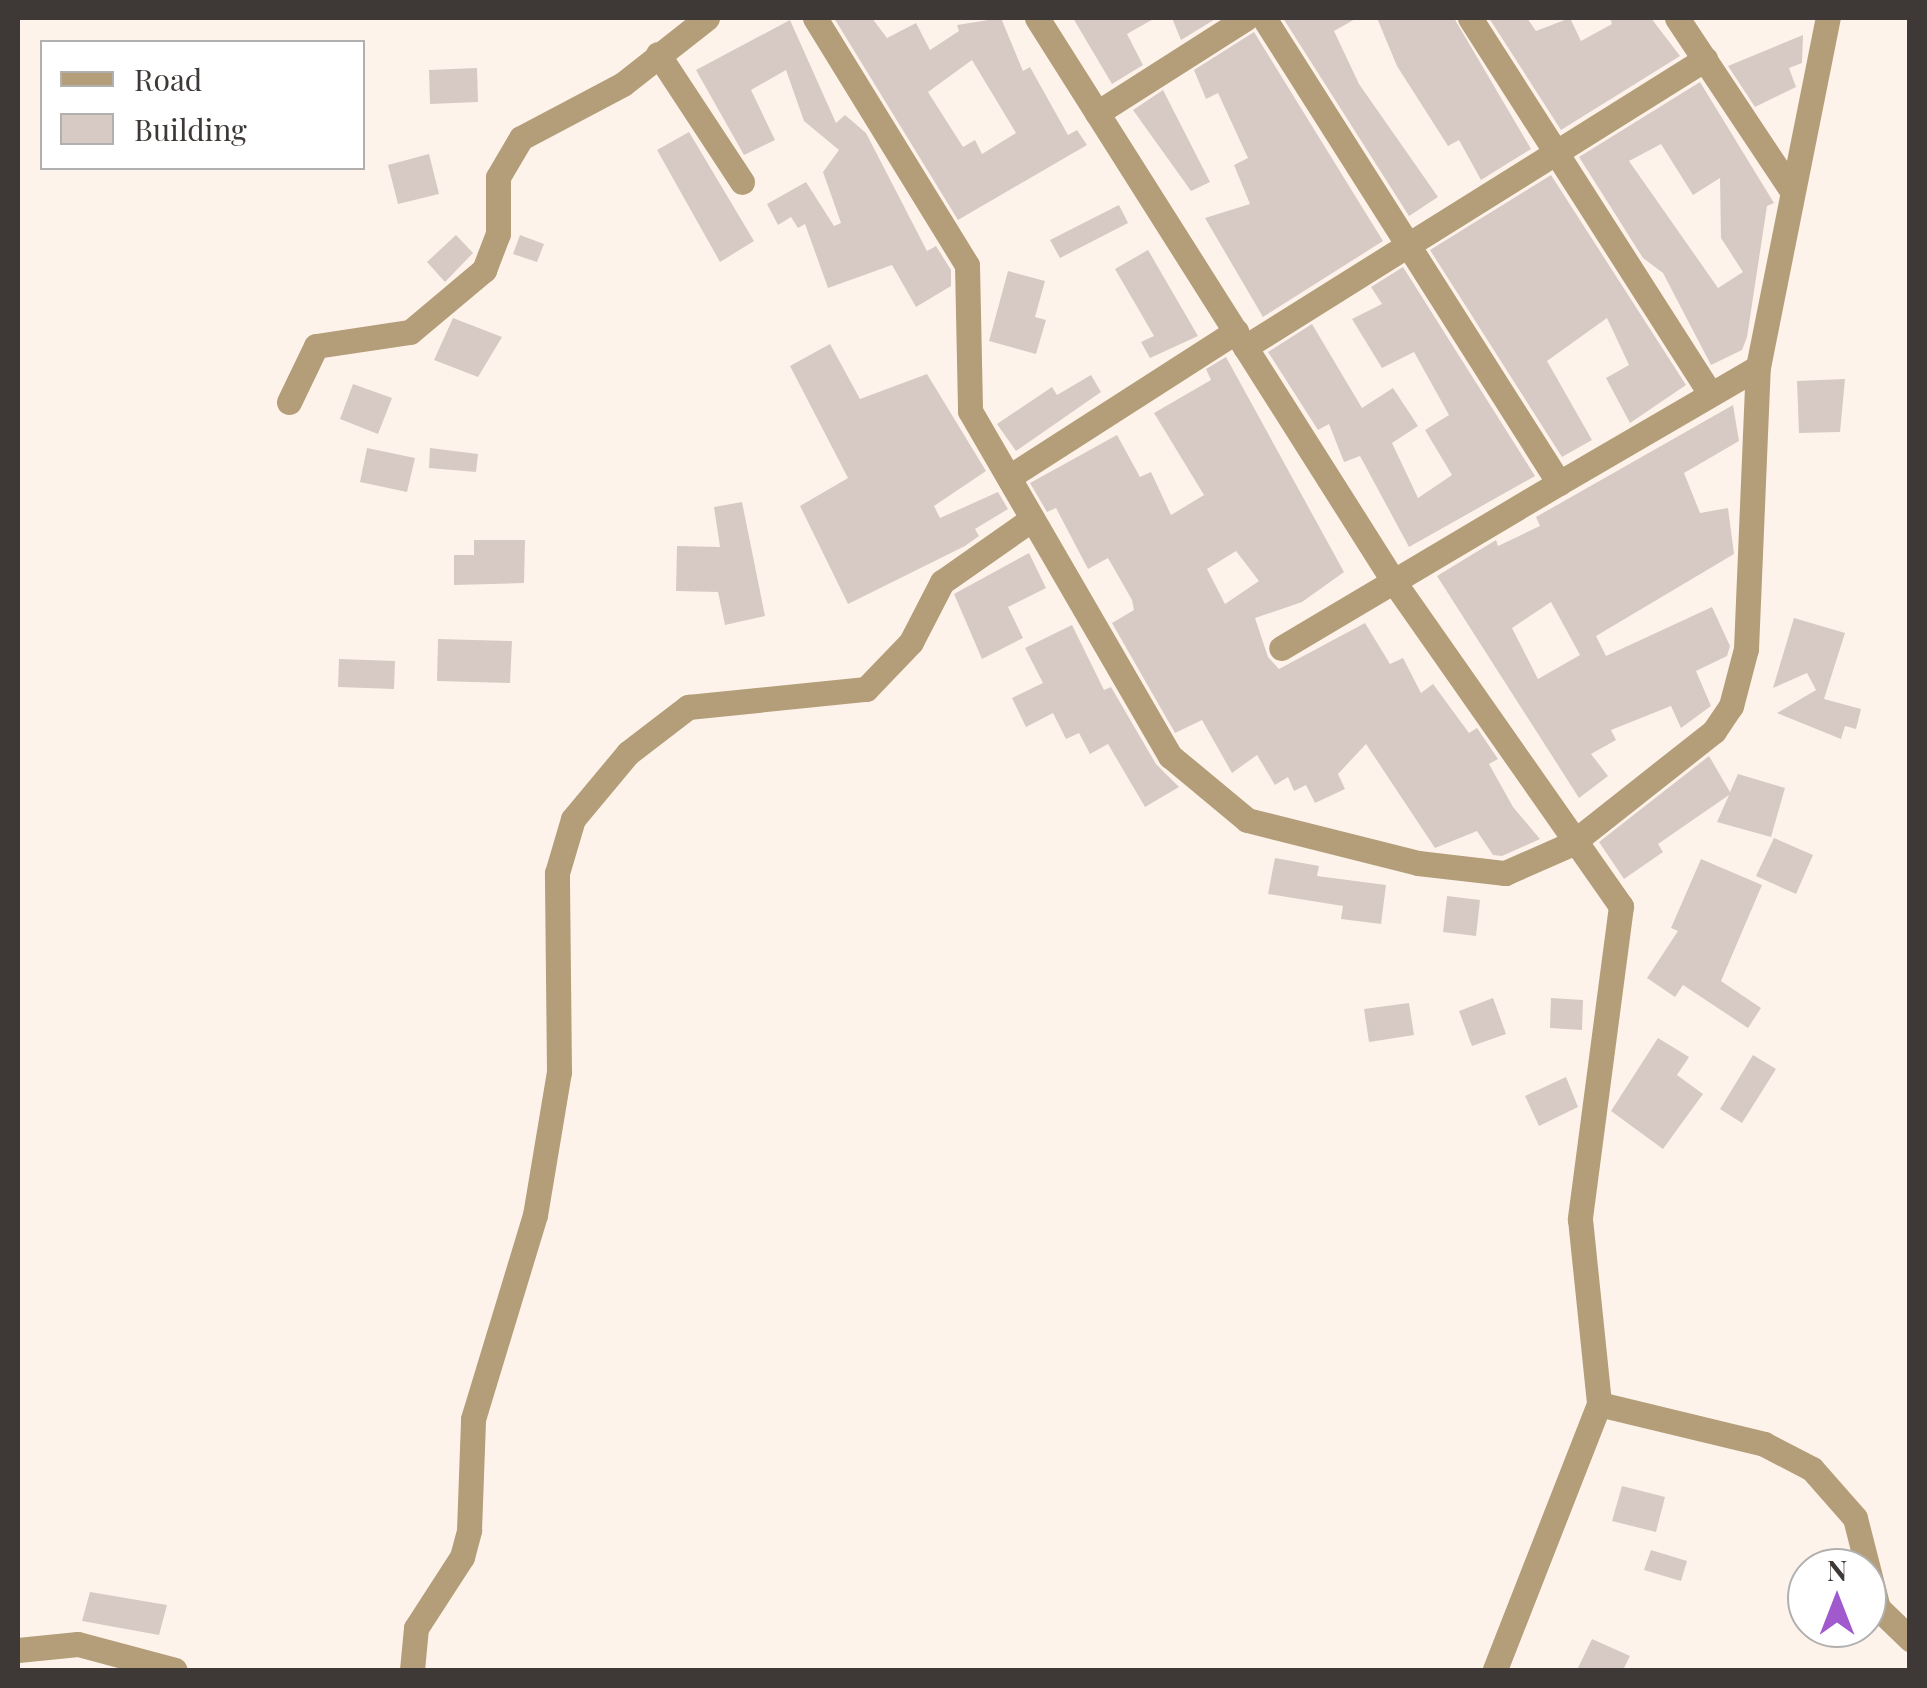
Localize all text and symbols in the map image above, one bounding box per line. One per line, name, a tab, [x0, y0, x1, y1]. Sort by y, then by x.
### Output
legend	[40, 40, 365, 170]
text: Road	[134, 59, 202, 99]
text: Building	[134, 109, 247, 149]
north arrow	[1787, 1548, 1887, 1648]
text: N	[1827, 1551, 1847, 1588]

